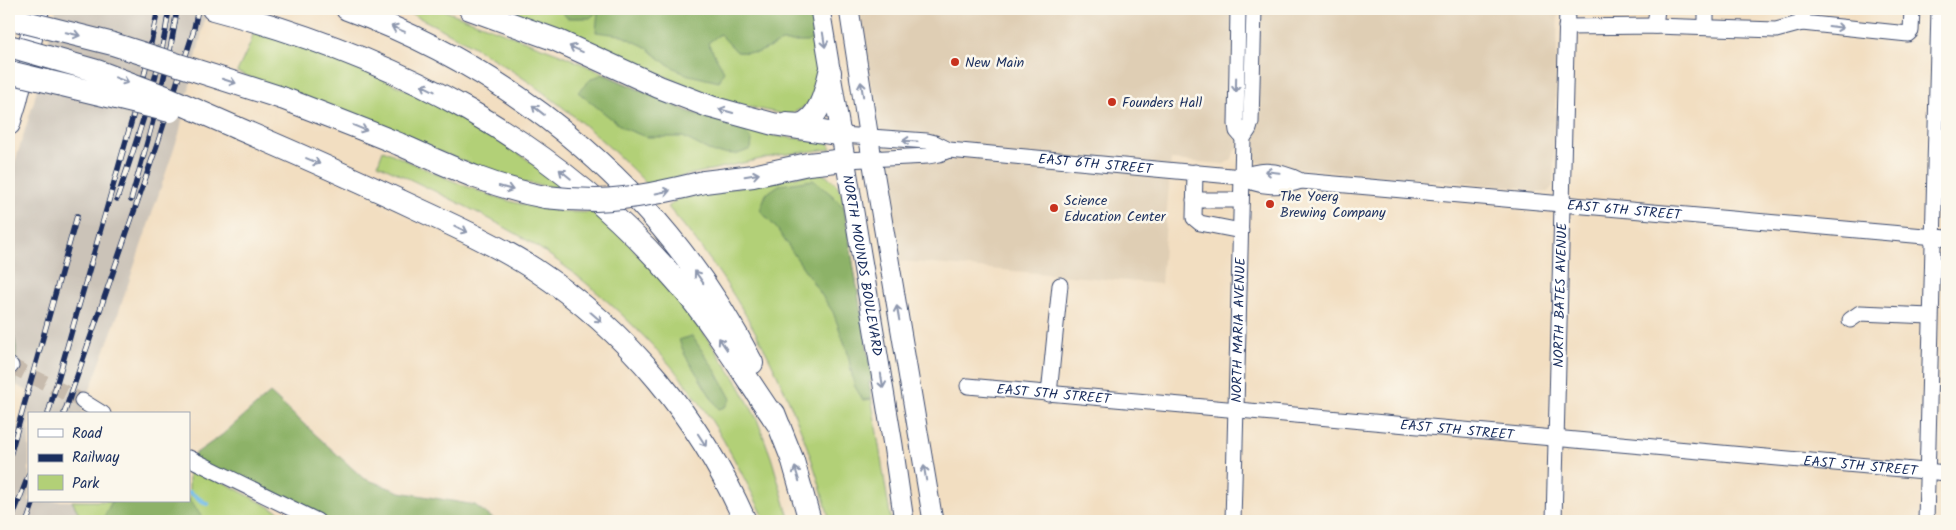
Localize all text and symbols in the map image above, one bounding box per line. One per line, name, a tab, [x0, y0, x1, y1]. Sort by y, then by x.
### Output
one-way arrow	[1827, 22, 1843, 32]
one-way arrow	[391, 24, 406, 34]
one-way arrow	[65, 30, 81, 40]
one-way arrow	[820, 32, 830, 48]
one-way arrow	[569, 44, 584, 54]
place label: New Main	[965, 52, 1024, 74]
marker: New Main	[949, 56, 961, 68]
one-way arrow	[114, 76, 129, 86]
one-way arrow	[220, 76, 236, 86]
one-way arrow	[1231, 77, 1241, 93]
one-way arrow	[856, 82, 866, 98]
one-way arrow	[421, 83, 436, 92]
place label: Founders Hall	[1122, 92, 1203, 114]
marker: Founders Hall	[1106, 96, 1118, 108]
one-way arrow	[532, 105, 545, 116]
one-way arrow	[718, 106, 734, 116]
one-way arrow	[352, 124, 367, 133]
one-way arrow	[902, 136, 918, 145]
street label: EAST 6TH STREET	[1037, 148, 1155, 181]
one-way arrow	[305, 156, 320, 166]
one-way arrow	[1264, 167, 1280, 177]
one-way arrow	[559, 169, 572, 180]
one-way arrow	[744, 170, 760, 180]
street label: NORTH MOUNDS BOULEVARD	[836, 173, 888, 358]
one-way arrow	[498, 184, 514, 194]
one-way arrow	[654, 186, 670, 196]
place label: The Yoerg Brewing Company	[1280, 186, 1386, 224]
place label: Science Education Center	[1064, 190, 1167, 228]
street label: EAST 6TH STREET	[1566, 195, 1684, 227]
marker: The Yoerg Brewing Company	[1264, 198, 1276, 210]
marker: Science Education Center	[1048, 202, 1060, 214]
street label: NORTH BATES AVENUE	[1548, 221, 1574, 368]
one-way arrow	[453, 225, 468, 234]
street label: NORTH MARIA AVENUE	[1226, 256, 1252, 403]
one-way arrow	[694, 270, 704, 284]
one-way arrow	[893, 305, 903, 321]
one-way arrow	[590, 311, 603, 323]
one-way arrow	[718, 337, 728, 351]
one-way arrow	[878, 373, 888, 389]
street label: EAST 5TH STREET	[996, 379, 1113, 411]
legend	[28, 412, 190, 502]
street label: EAST 5TH STREET	[1399, 414, 1516, 447]
text: Road	[72, 422, 103, 446]
one-way arrow	[697, 433, 707, 447]
text: Railway	[72, 446, 120, 470]
street label: EAST 5TH STREET	[1802, 450, 1920, 482]
one-way arrow	[920, 465, 930, 481]
one-way arrow	[791, 467, 801, 483]
text: Park	[72, 472, 100, 496]

